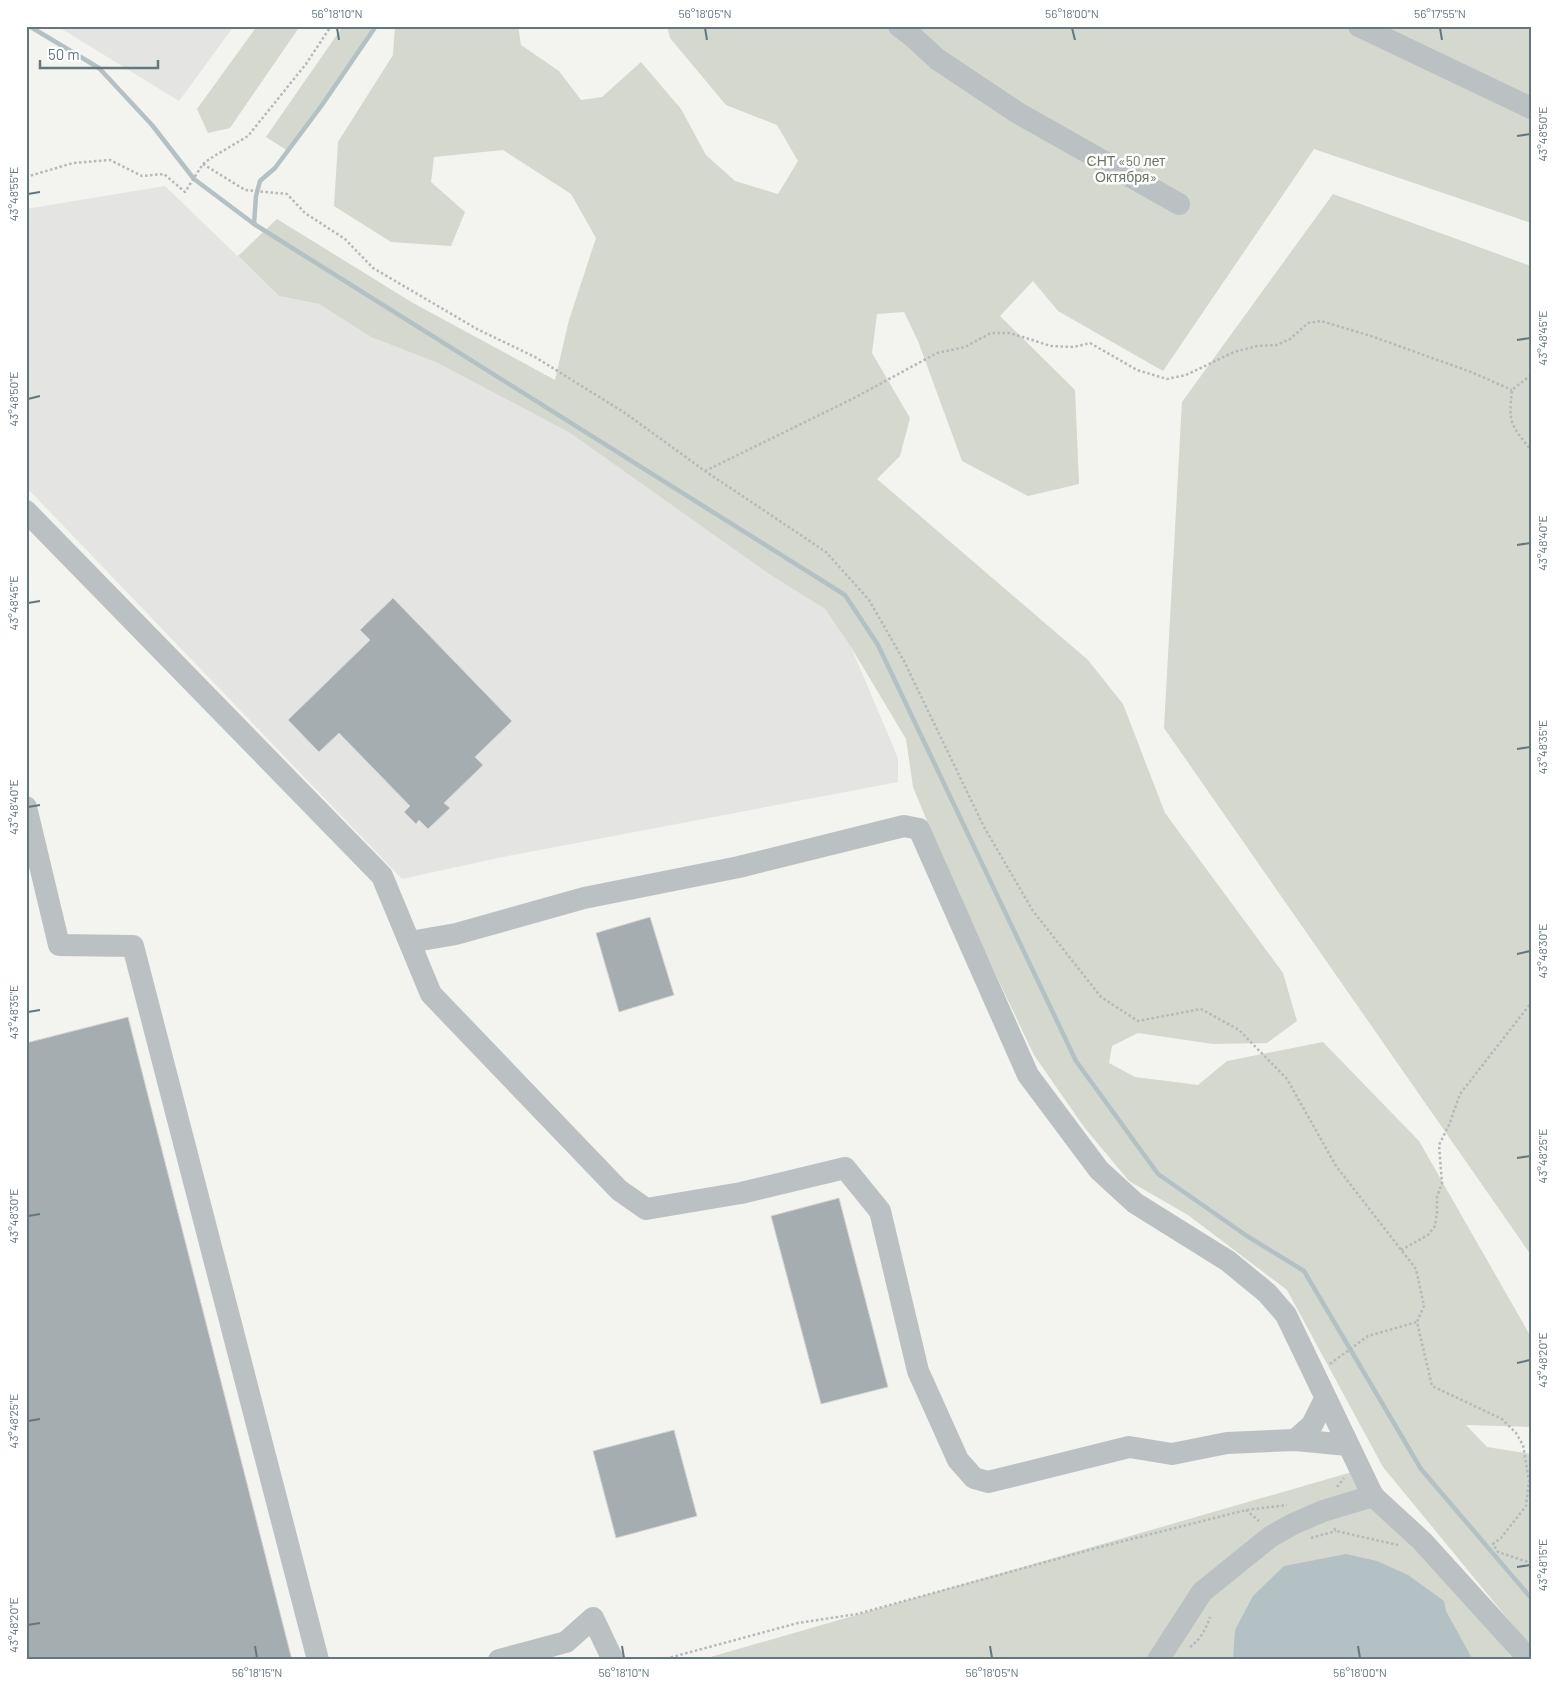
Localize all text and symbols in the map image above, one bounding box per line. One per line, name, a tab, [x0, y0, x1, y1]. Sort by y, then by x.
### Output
text: 56°18'10"N	[311, 6, 363, 20]
text: 56°18'05"N	[678, 6, 732, 20]
text: 56°18'00"N	[1045, 6, 1099, 20]
text: 56°17'55"N	[1414, 6, 1466, 20]
scale bar	[40, 38, 158, 70]
text: 50 m	[48, 45, 80, 63]
text: 43°48'50"E	[1535, 106, 1549, 162]
park label: СНТ «50 лет Октября»	[1087, 152, 1166, 185]
text: 43°48'55"E	[6, 167, 20, 221]
text: 43°48'45"E	[1535, 311, 1549, 365]
text: 43°48'50"E	[6, 371, 20, 427]
text: 43°48'40"E	[1535, 515, 1549, 571]
text: 43°48'45"E	[6, 576, 20, 630]
text: 43°48'35"E	[1535, 720, 1549, 774]
text: 43°48'40"E	[6, 779, 20, 835]
text: 43°48'30"E	[1535, 923, 1549, 979]
text: 43°48'35"E	[6, 985, 20, 1039]
text: 43°48'25"E	[1535, 1129, 1549, 1183]
text: 43°48'30"E	[6, 1188, 20, 1244]
text: 43°48'20"E	[1535, 1332, 1549, 1388]
text: 43°48'25"E	[6, 1394, 20, 1448]
text: 43°48'15"E	[1535, 1539, 1549, 1591]
text: 43°48'20"E	[6, 1597, 20, 1653]
text: 56°18'15"N	[232, 1665, 282, 1679]
text: 56°18'10"N	[598, 1665, 650, 1679]
text: 56°18'05"N	[965, 1665, 1019, 1679]
text: 56°18'00"N	[1333, 1665, 1387, 1679]

